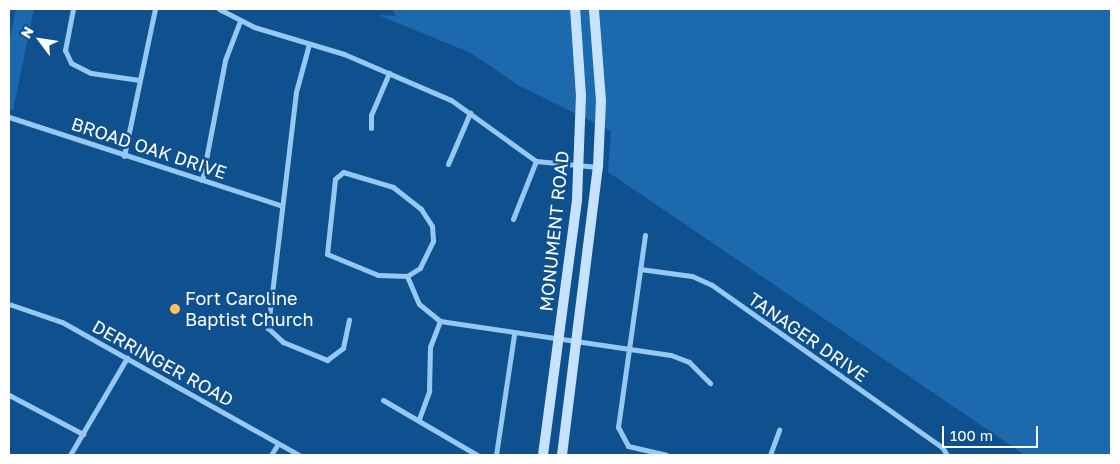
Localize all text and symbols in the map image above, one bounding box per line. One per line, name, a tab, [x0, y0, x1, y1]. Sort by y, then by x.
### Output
north arrow	[15, 15, 65, 65]
text: N	[17, 23, 37, 41]
street label: BROAD OAK DRIVE	[69, 113, 229, 183]
street label: MONUMENT ROAD	[535, 150, 573, 312]
place label: Fort Caroline Baptist Church	[185, 288, 313, 330]
street label: TANAGER DRIVE	[744, 288, 872, 386]
marker: Fort Caroline Baptist Church	[169, 303, 181, 315]
street label: DERRINGER ROAD	[89, 315, 237, 411]
scale bar	[945, 416, 1041, 448]
text: 100 m	[950, 426, 993, 444]

